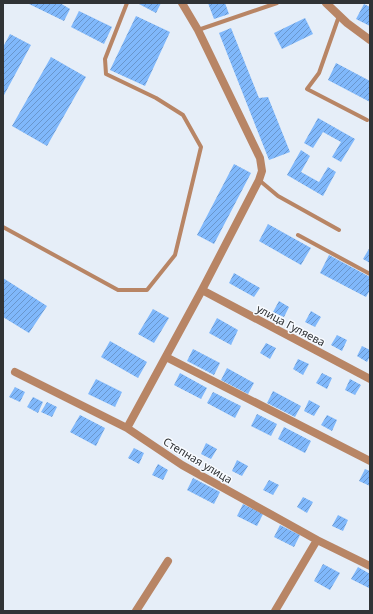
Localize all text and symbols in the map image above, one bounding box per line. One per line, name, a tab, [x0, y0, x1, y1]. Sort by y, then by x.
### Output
street label: улица Гуляева	[254, 301, 328, 349]
street label: Степная улица	[161, 433, 235, 487]

